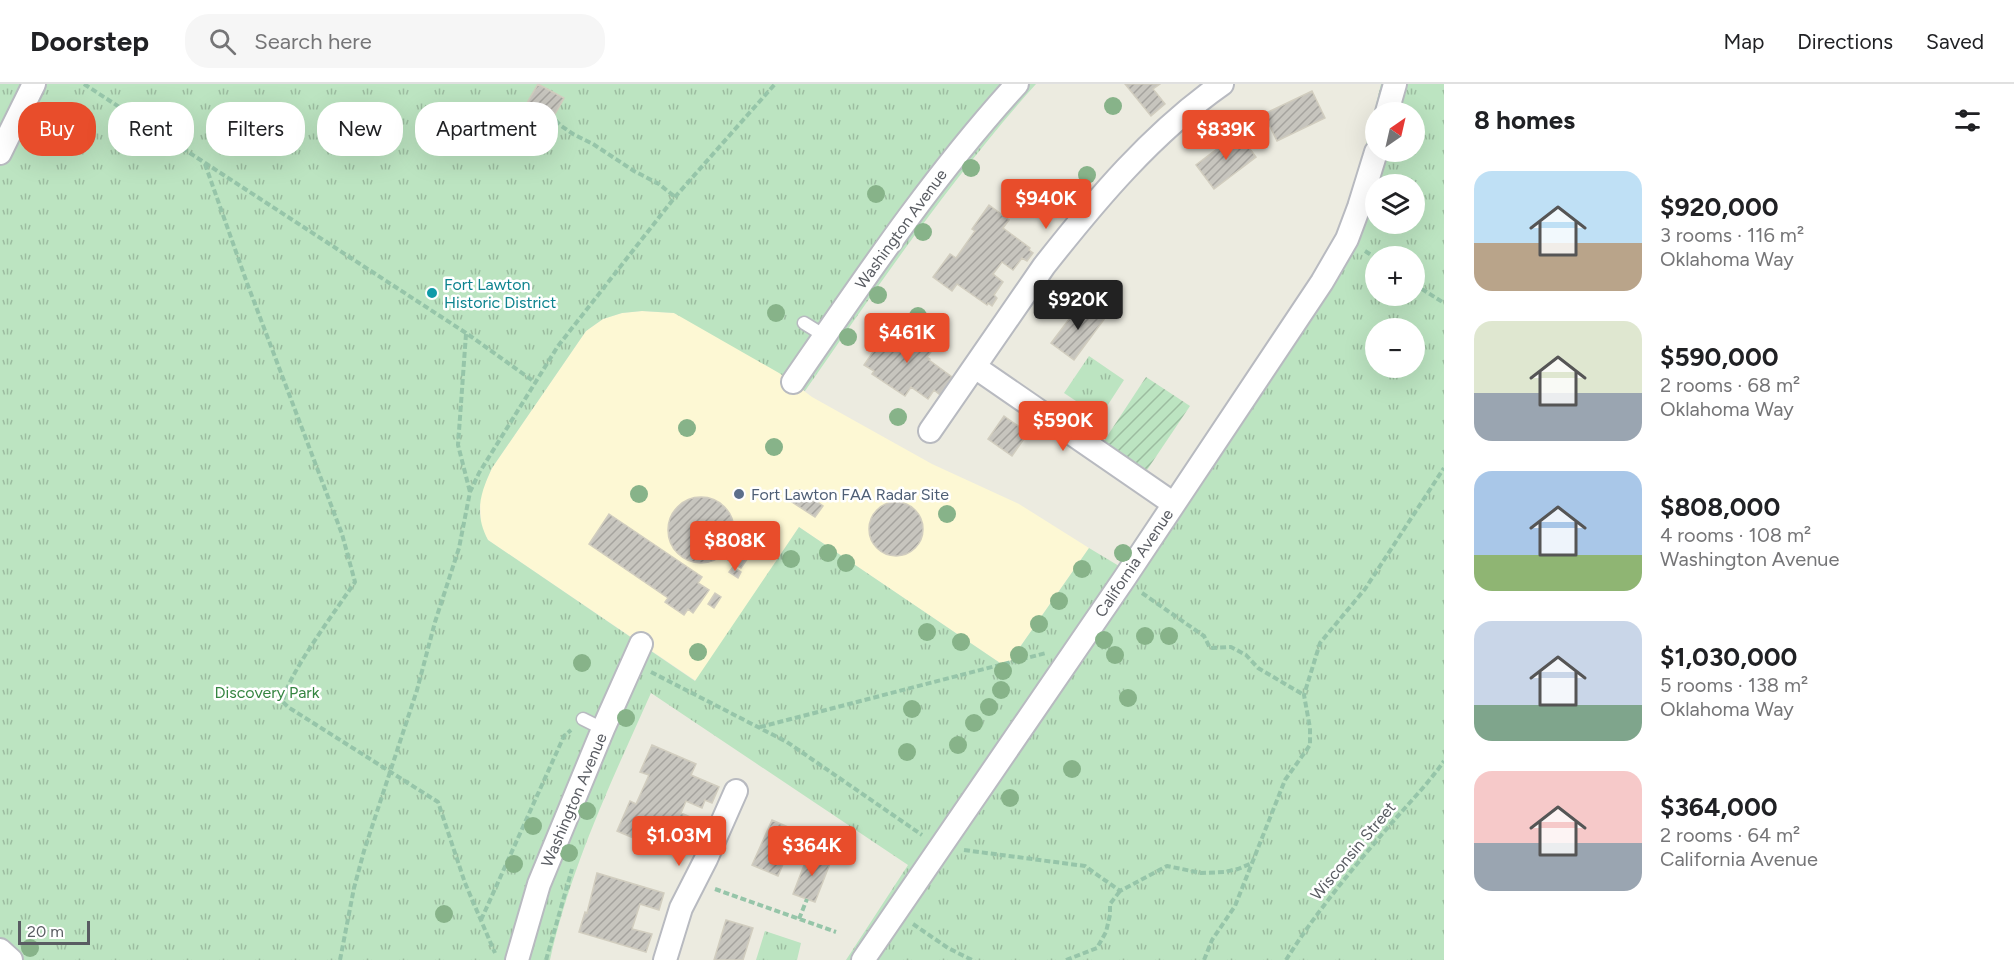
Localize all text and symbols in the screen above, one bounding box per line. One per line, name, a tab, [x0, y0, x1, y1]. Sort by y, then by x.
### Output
search box	[185, 14, 605, 68]
text: Doorstep	[30, 24, 149, 58]
icon: search	[206, 25, 239, 58]
text: Search here	[254, 28, 372, 55]
text: Map	[1723, 29, 1764, 54]
text: Directions	[1797, 29, 1893, 54]
text: Saved	[1926, 29, 1984, 54]
chip: Buy	[18, 102, 96, 156]
chip: Rent	[108, 102, 194, 156]
chip: Filters	[206, 102, 305, 156]
chip: New	[317, 102, 403, 156]
chip: Apartment	[415, 102, 558, 156]
north arrow	[1365, 102, 1425, 162]
map controls	[1365, 102, 1425, 378]
text: 8 homes	[1474, 104, 1575, 136]
icon: filters	[1951, 104, 1984, 137]
pin: $839K	[1184, 110, 1268, 161]
text: $839K	[1196, 117, 1256, 141]
street label: Washington Avenue	[851, 165, 951, 293]
button: layers	[1365, 174, 1425, 234]
pin: $940K	[1004, 179, 1088, 230]
text: $940K	[1015, 186, 1077, 210]
text: $920,000	[1660, 191, 1779, 223]
icon: home	[1522, 195, 1594, 267]
text: 3 rooms · 116 m²	[1660, 223, 1804, 247]
button: +	[1365, 246, 1425, 306]
text: Oklahoma Way	[1660, 247, 1794, 271]
place label: Fort Lawton Historic District	[444, 275, 556, 312]
pin: $920K	[1036, 280, 1120, 331]
marker: Fort Lawton Historic District	[425, 286, 439, 300]
text: $920K	[1048, 287, 1108, 311]
pin: $461K	[865, 313, 949, 364]
button: −	[1365, 318, 1425, 378]
text: $461K	[878, 320, 936, 344]
text: $590,000	[1660, 341, 1779, 373]
icon: home	[1522, 345, 1594, 417]
text: 2 rooms · 68 m²	[1660, 373, 1800, 397]
text: Oklahoma Way	[1660, 397, 1794, 421]
pin: $590K	[1021, 401, 1105, 452]
text: $590K	[1033, 408, 1093, 432]
place label: Fort Lawton FAA Radar Site	[751, 485, 949, 504]
marker: Fort Lawton FAA Radar Site	[732, 487, 746, 501]
text: $808,000	[1660, 491, 1780, 523]
icon: home	[1522, 495, 1594, 567]
street label: California Avenue	[1091, 505, 1177, 621]
pin: $808K	[693, 521, 777, 572]
text: 4 rooms · 108 m²	[1660, 523, 1811, 547]
text: $808K	[704, 528, 766, 552]
text: Washington Avenue	[1660, 547, 1839, 571]
text: $1,030,000	[1660, 641, 1797, 673]
icon: home	[1522, 645, 1594, 717]
text: 5 rooms · 138 m²	[1660, 673, 1808, 697]
park label: Discovery Park	[215, 683, 320, 702]
text: Oklahoma Way	[1660, 697, 1794, 721]
street label: Washington Avenue	[537, 730, 611, 870]
text: $364,000	[1660, 791, 1778, 823]
icon: home	[1522, 795, 1594, 867]
street label: Wisconsin Street	[1306, 798, 1400, 904]
pin: $1.03M	[630, 816, 728, 867]
text: $1.03M	[646, 823, 712, 847]
text: 2 rooms · 64 m²	[1660, 823, 1800, 847]
pin: $364K	[770, 826, 854, 877]
text: $364K	[782, 833, 842, 857]
text: California Avenue	[1660, 847, 1818, 871]
scale bar	[18, 918, 90, 946]
text: 20 m	[27, 922, 64, 941]

